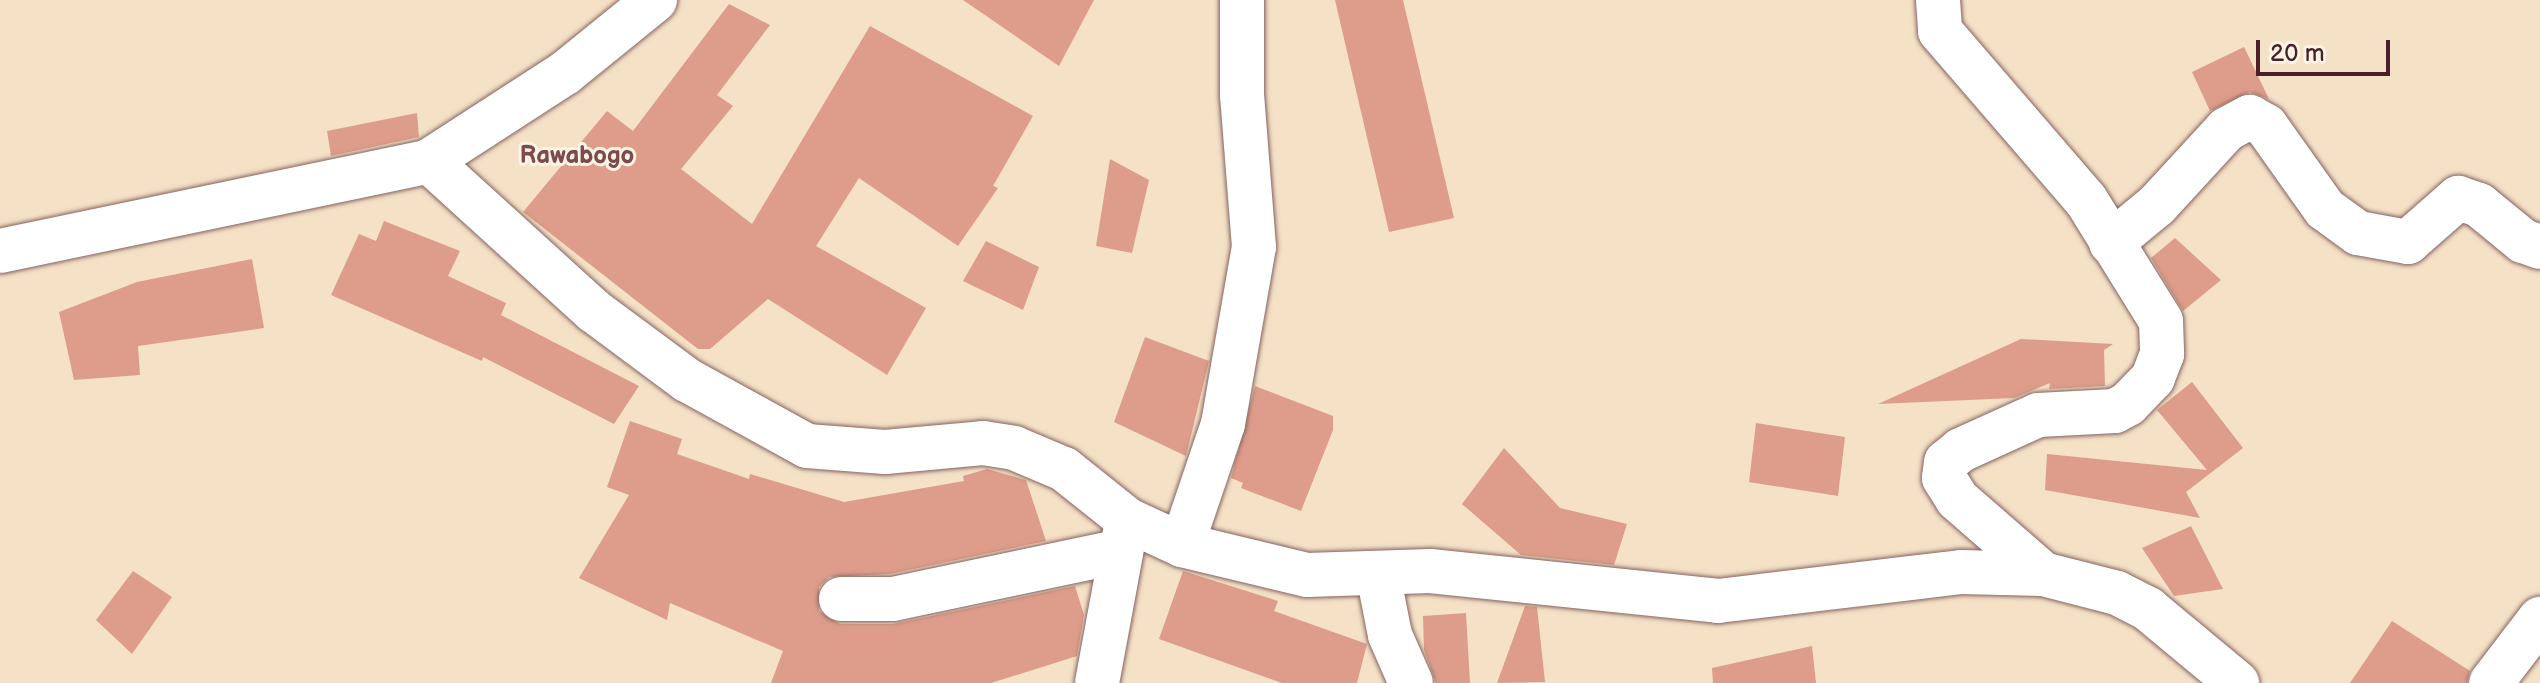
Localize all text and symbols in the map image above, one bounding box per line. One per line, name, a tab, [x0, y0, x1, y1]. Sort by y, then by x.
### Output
scale bar	[2260, 24, 2394, 74]
text: 20 m	[2270, 39, 2325, 68]
district label: Rawabogo	[520, 142, 634, 170]

